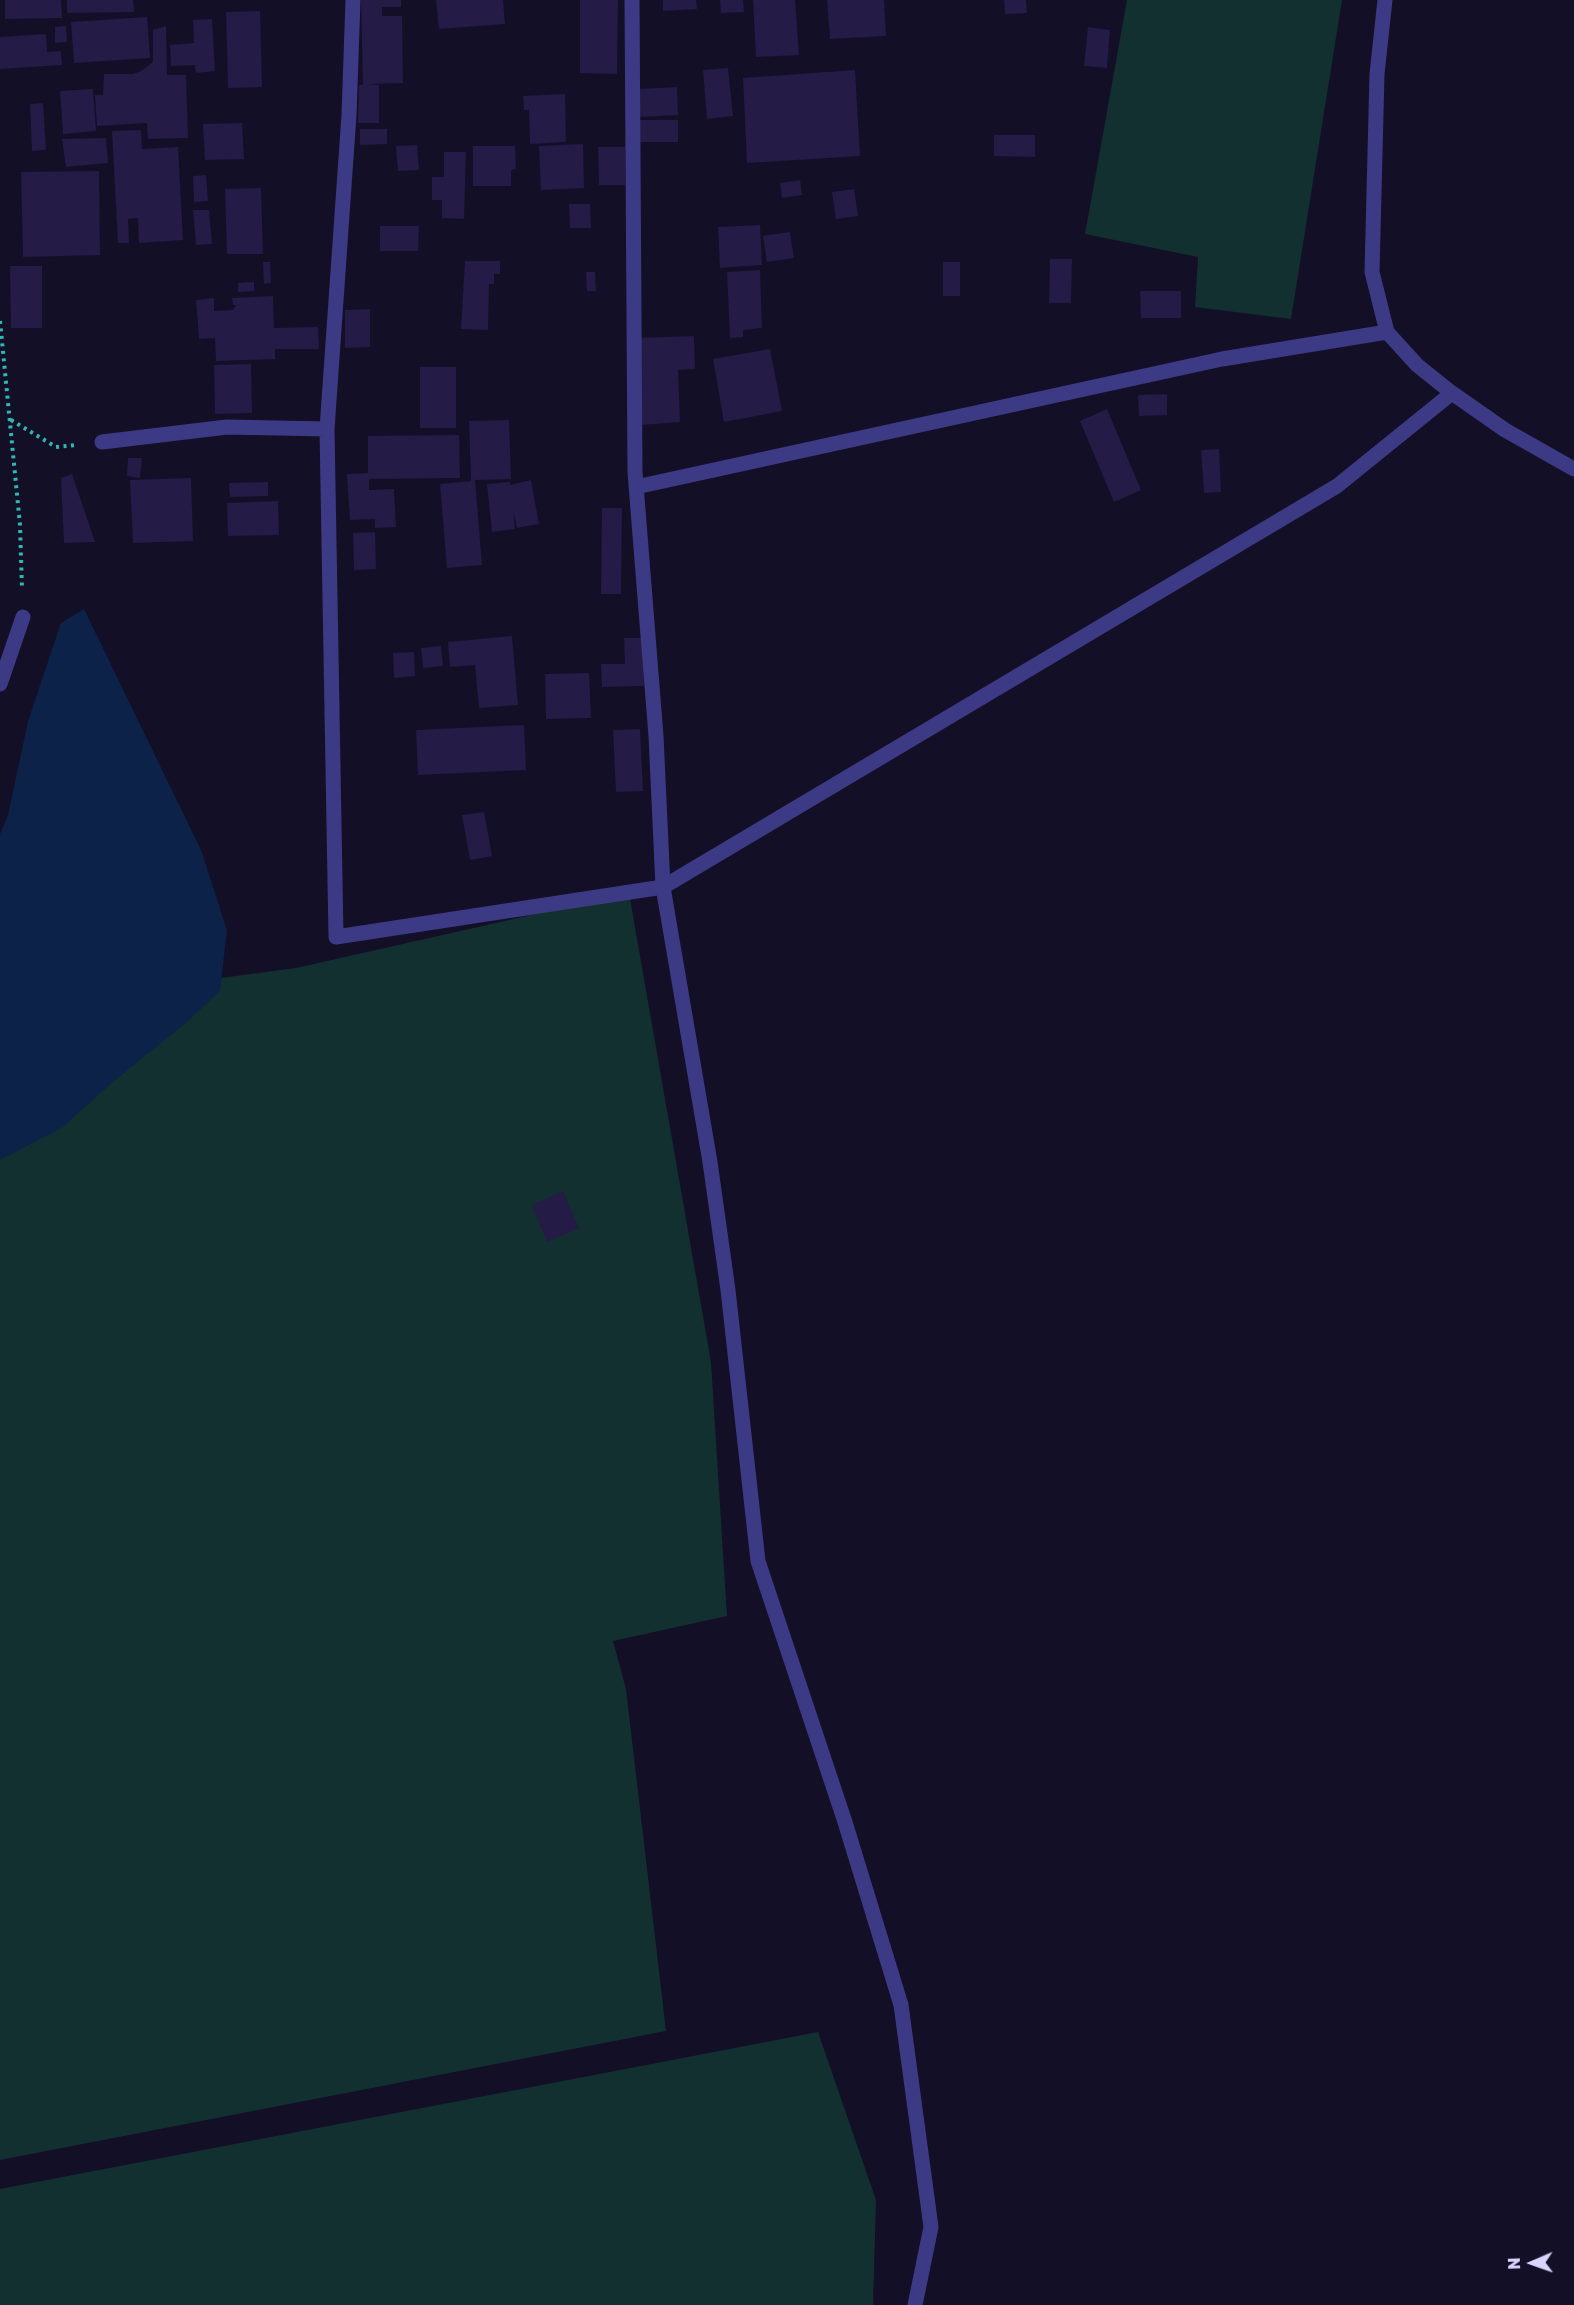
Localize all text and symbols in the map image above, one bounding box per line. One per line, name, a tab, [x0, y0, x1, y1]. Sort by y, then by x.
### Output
north arrow	[1502, 2233, 1562, 2293]
text: N	[1504, 2257, 1524, 2270]

